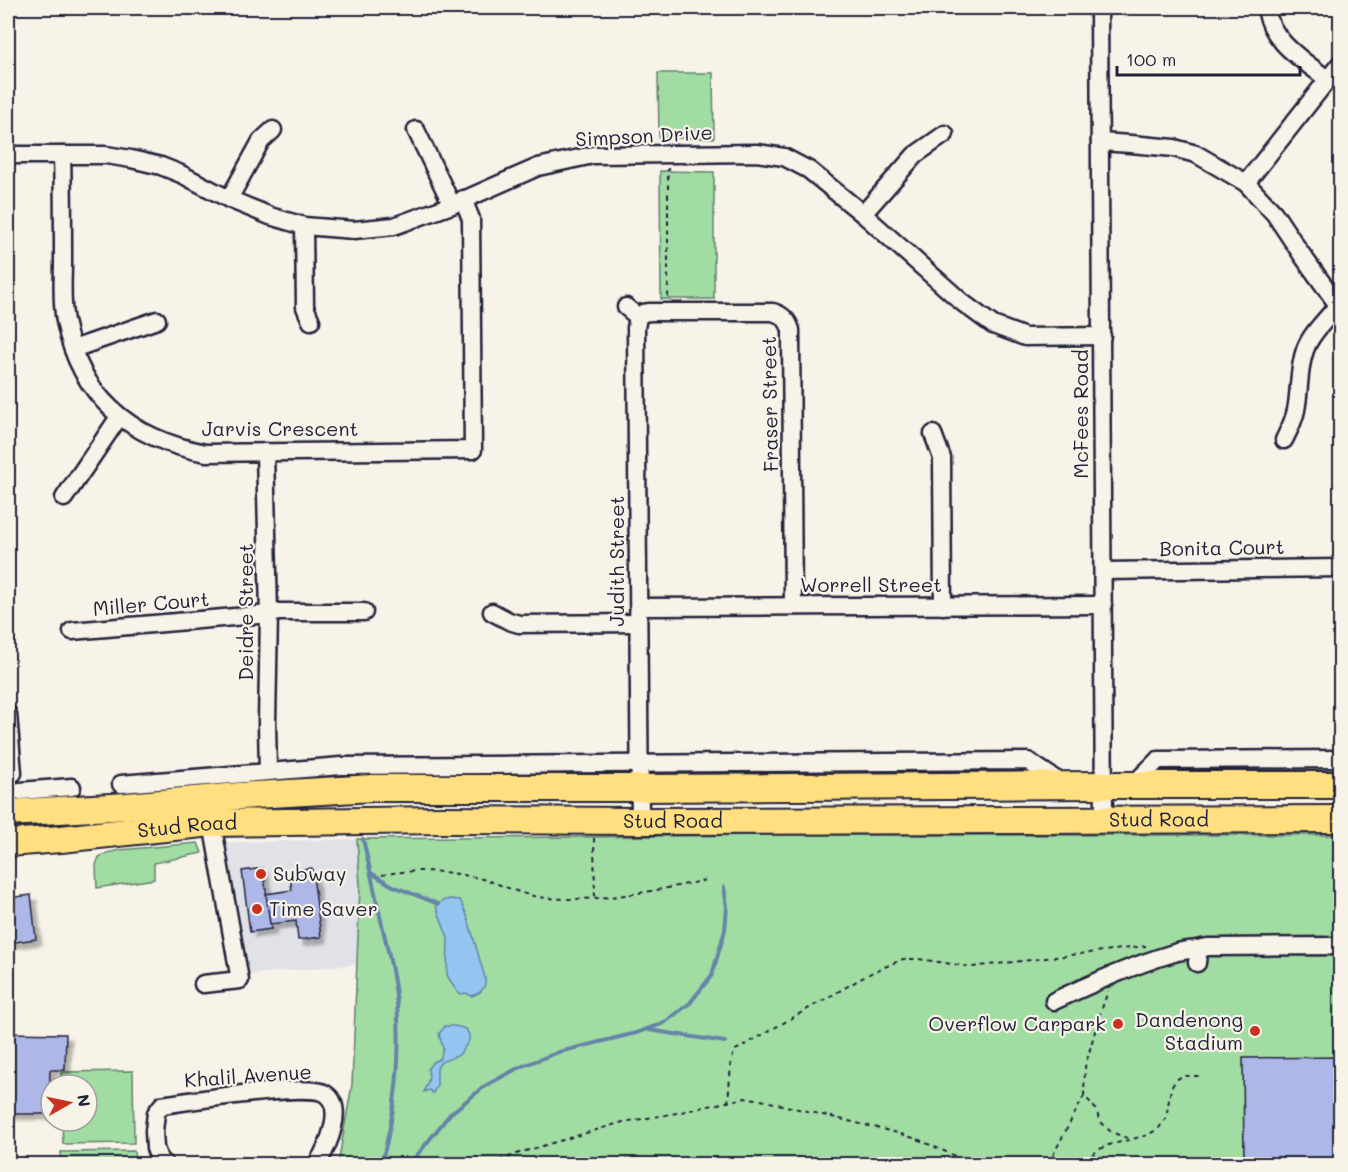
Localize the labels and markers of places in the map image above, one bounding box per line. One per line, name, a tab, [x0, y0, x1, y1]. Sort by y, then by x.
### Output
place label: Subway	[273, 860, 346, 886]
marker: Subway	[254, 867, 268, 881]
place label: Time Saver	[269, 895, 378, 921]
marker: Time Saver	[250, 902, 264, 916]
place label: Dandenong Stadium	[1135, 1006, 1243, 1055]
place label: Overflow Carpark	[928, 1010, 1106, 1036]
marker: Overflow Carpark	[1111, 1017, 1125, 1031]
marker: Dandenong Stadium	[1248, 1024, 1262, 1038]

